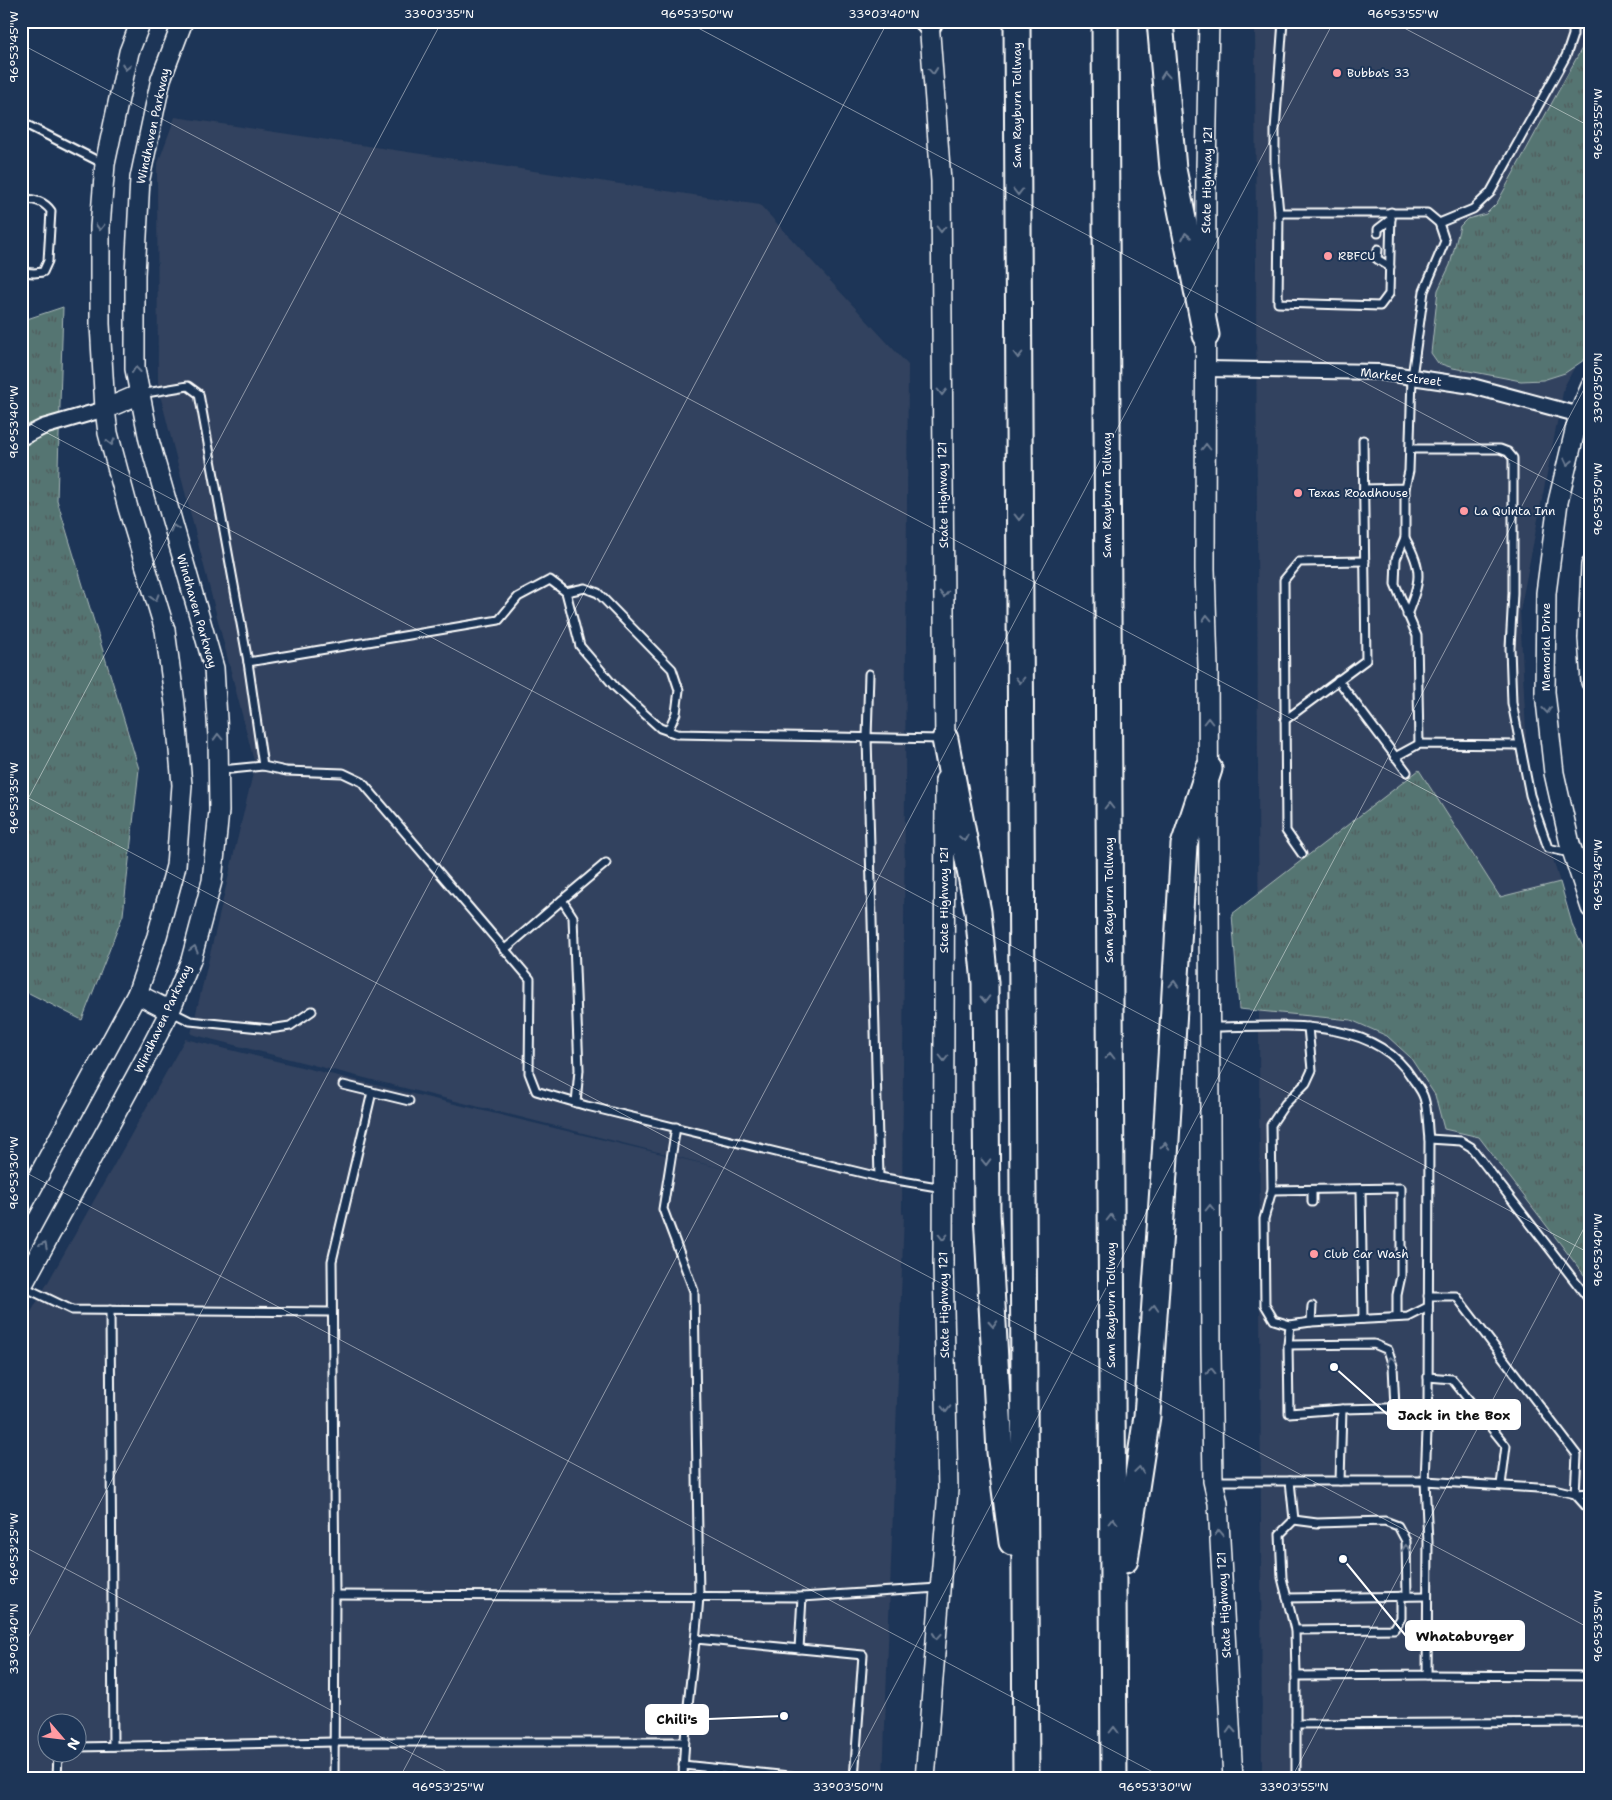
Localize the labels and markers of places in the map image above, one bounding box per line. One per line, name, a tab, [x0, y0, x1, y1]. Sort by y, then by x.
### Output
place label: Bubba's 33	[1347, 65, 1410, 81]
marker: Bubba's 33	[1331, 67, 1343, 79]
place label: RBFCU	[1338, 248, 1375, 264]
marker: RBFCU	[1322, 250, 1334, 262]
place label: Texas Roadhouse	[1308, 485, 1409, 501]
marker: Texas Roadhouse	[1292, 487, 1304, 499]
place label: La Quinta Inn	[1474, 503, 1555, 519]
marker: La Quinta Inn	[1458, 505, 1470, 517]
place label: Club Car Wash	[1324, 1246, 1409, 1262]
marker: Club Car Wash	[1308, 1248, 1320, 1260]
callout: Jack in the Box	[1388, 1400, 1520, 1429]
callout: Whataburger	[1406, 1621, 1524, 1650]
callout: Chili's	[646, 1705, 708, 1734]

